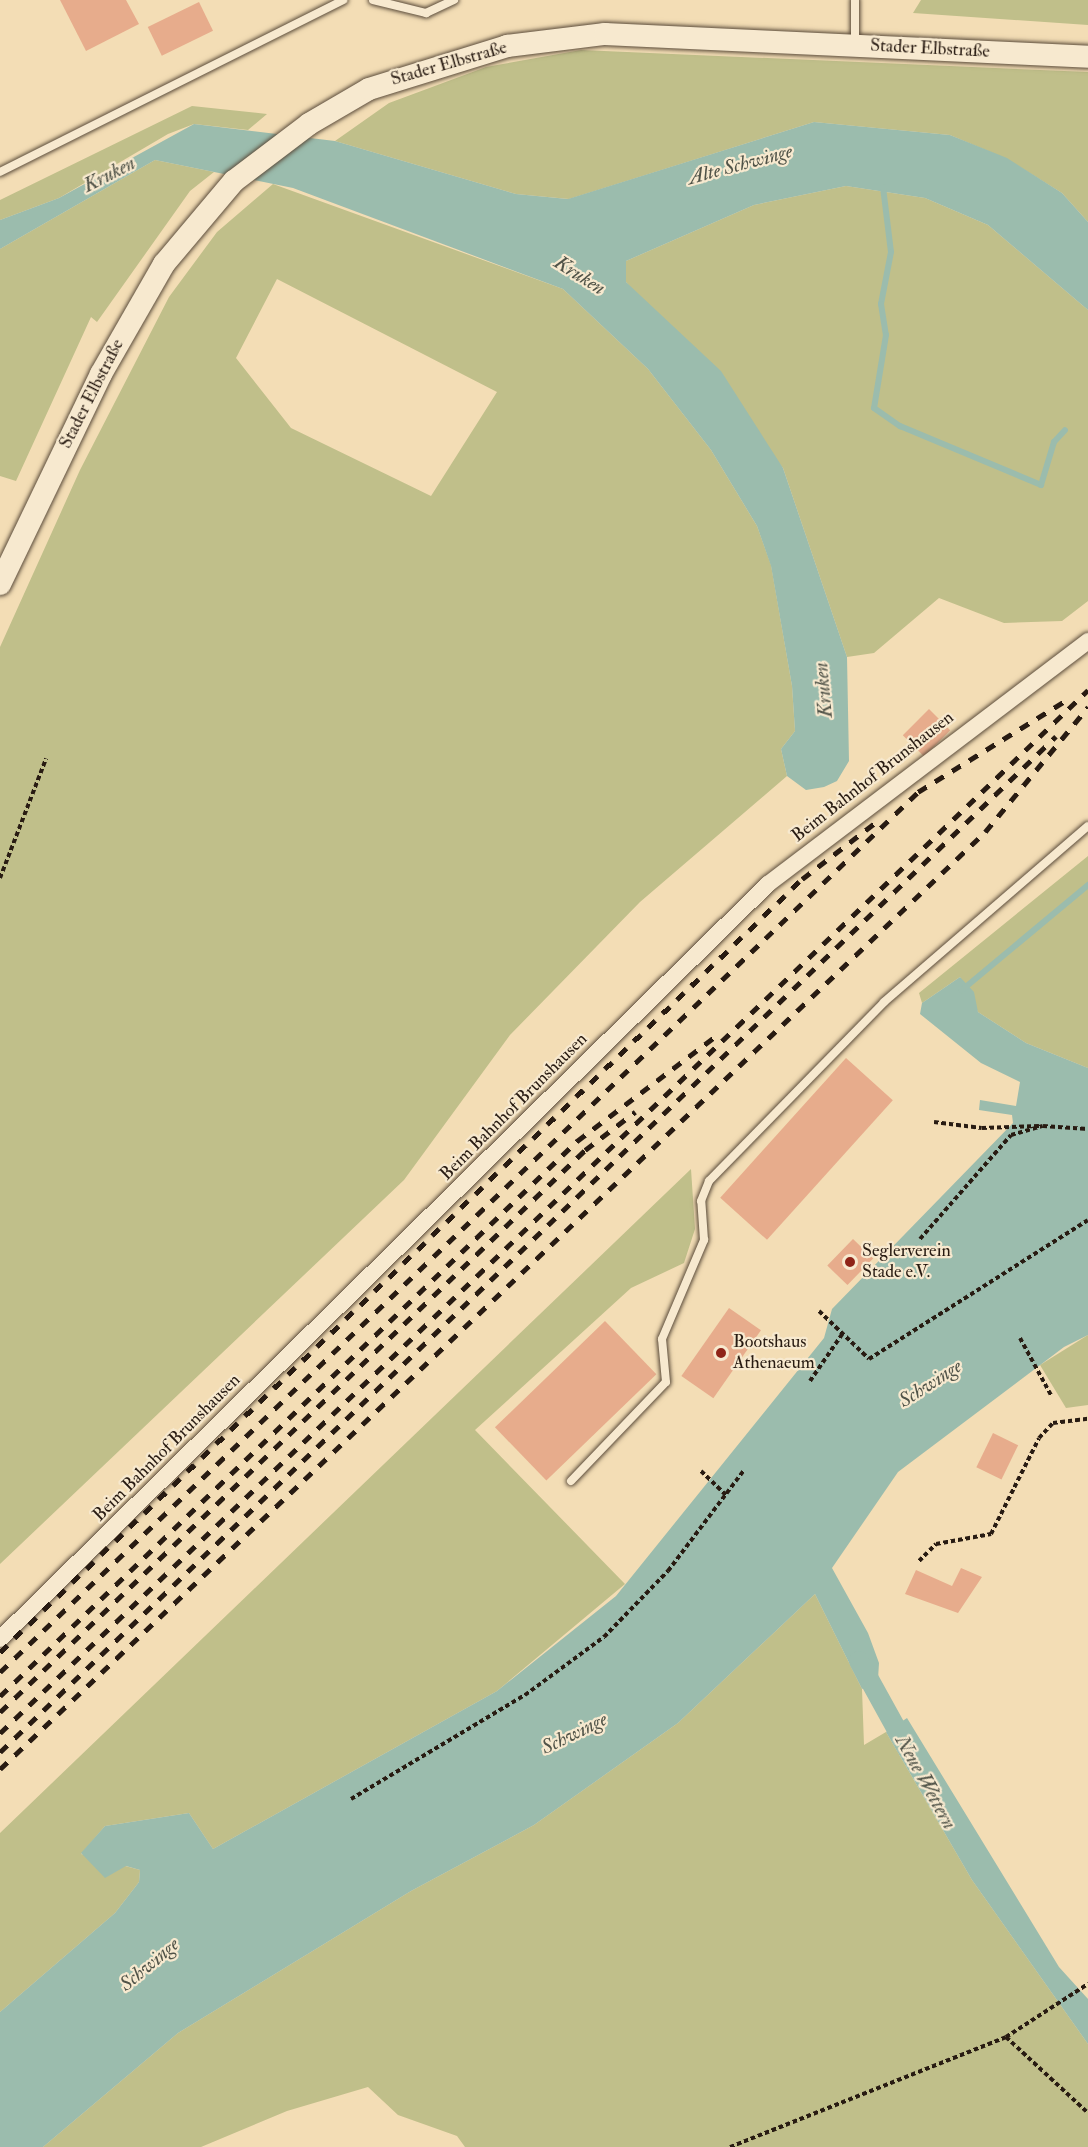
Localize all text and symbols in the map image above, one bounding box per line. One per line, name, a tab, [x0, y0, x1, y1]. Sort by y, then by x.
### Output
street label: Stader Elbstraße	[870, 35, 990, 63]
street label: Stader Elbstraße	[388, 37, 510, 91]
water label: Alte Schwinge	[685, 139, 795, 189]
water label: Kruken	[79, 151, 139, 197]
water label: Kruken	[550, 250, 610, 300]
street label: Stader Elbstraße	[55, 336, 129, 452]
water label: Kruken	[809, 661, 837, 719]
street label: Beim Bahnhof Brunshausen	[788, 707, 958, 847]
street label: Beim Bahnhof Brunshausen	[436, 1029, 592, 1185]
place label: Seglerverein Stade e.V.	[862, 1241, 951, 1284]
marker: Seglerverein Stade e.V.	[843, 1255, 857, 1269]
place label: Bootshaus Athenaeum	[733, 1332, 815, 1374]
marker: Bootshaus Athenaeum	[714, 1346, 728, 1360]
water label: Schwinge	[894, 1354, 966, 1412]
street label: Beim Bahnhof Brunshausen	[89, 1370, 245, 1526]
water label: Schwinge	[537, 1707, 611, 1759]
water label: Neue Wettern	[890, 1731, 962, 1833]
water label: Schwinge	[114, 1932, 184, 1996]

